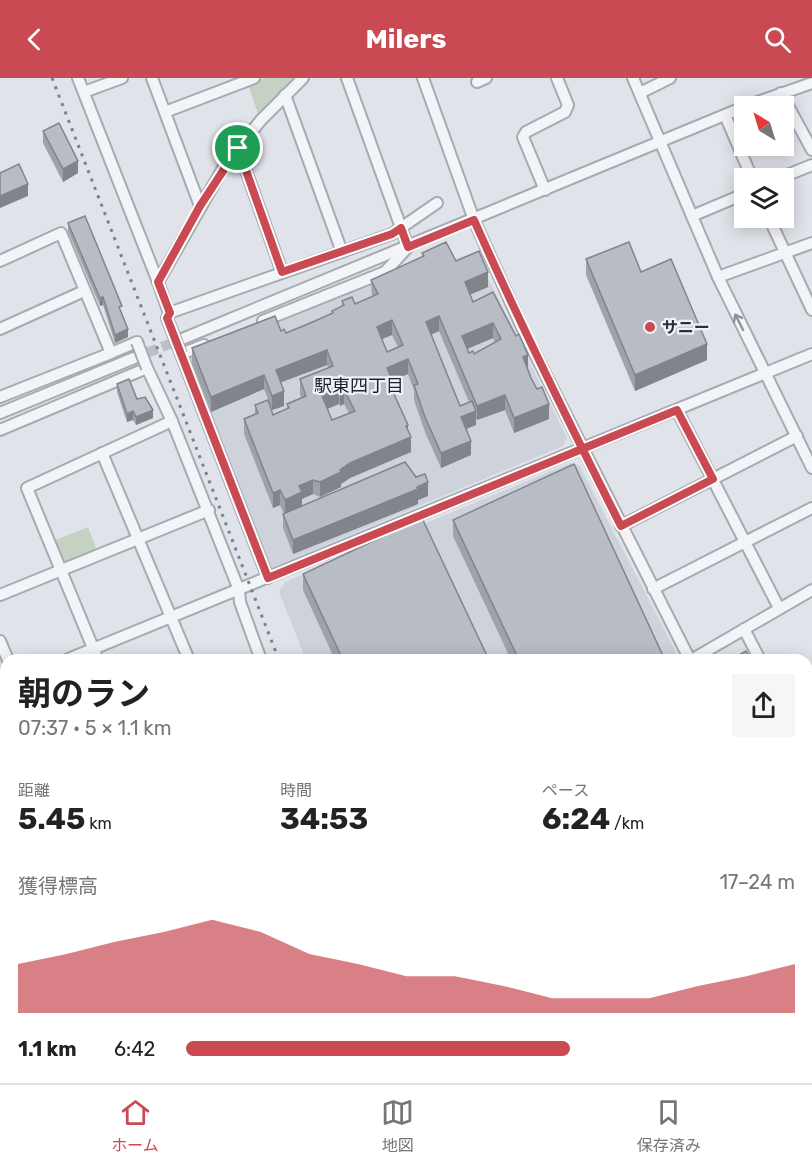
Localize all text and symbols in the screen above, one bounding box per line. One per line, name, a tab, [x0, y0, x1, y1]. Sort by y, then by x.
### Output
icon: back	[18, 23, 51, 56]
text: Milers	[365, 23, 447, 55]
icon: search	[761, 23, 794, 56]
north arrow	[734, 96, 794, 156]
map controls	[734, 96, 794, 228]
pin	[212, 122, 263, 173]
icon: arrive	[221, 131, 254, 164]
button: layers	[734, 168, 794, 228]
one-way arrow	[733, 313, 744, 331]
place label: サニー	[662, 318, 710, 337]
marker: サニー	[643, 320, 657, 334]
district label: 駅東四丁目	[314, 375, 404, 397]
text: 朝のラン	[18, 674, 150, 713]
button: share	[732, 674, 795, 737]
text: 07:37 · 5 × 1.1 km	[18, 716, 171, 740]
text: 距離	[18, 781, 50, 800]
text: 時間	[280, 781, 312, 800]
text: ペース	[542, 781, 589, 800]
text: 5.45	[18, 801, 85, 837]
text: 34:53	[280, 801, 368, 837]
text: 6:24	[542, 801, 610, 837]
text: km	[85, 814, 112, 833]
text: /km	[610, 814, 644, 833]
text: 17–24 m	[720, 870, 795, 894]
text: 獲得標高	[18, 874, 98, 898]
text: 1.1 km	[18, 1037, 77, 1061]
text: 6:42	[114, 1037, 155, 1061]
tab: ホーム	[111, 1096, 159, 1156]
tab: 地図	[381, 1096, 414, 1156]
tab: 保存済み	[637, 1096, 701, 1156]

